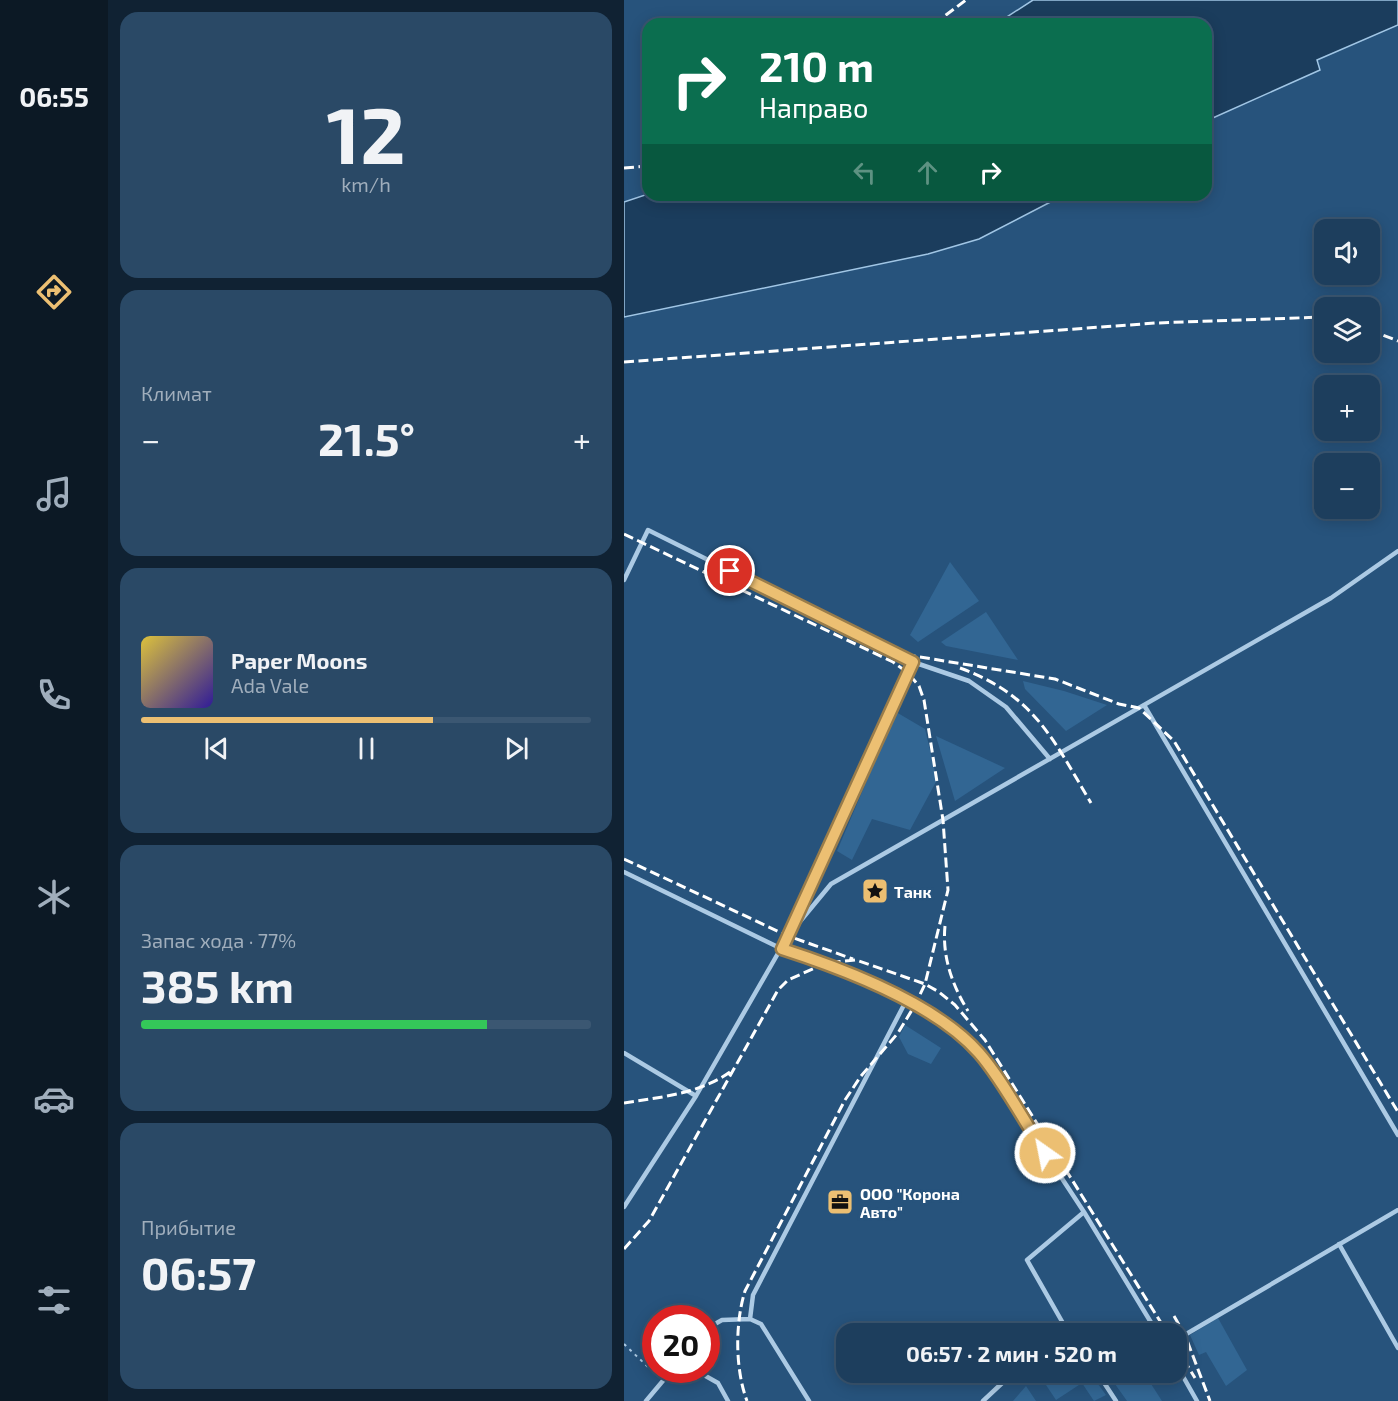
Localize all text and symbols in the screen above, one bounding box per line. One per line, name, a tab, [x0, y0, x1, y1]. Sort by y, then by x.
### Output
text: 210 m	[759, 40, 874, 90]
icon: right	[660, 42, 738, 120]
text: 06:55	[19, 80, 89, 112]
text: 12	[326, 86, 406, 180]
text: Направо	[759, 91, 868, 123]
icon: left	[848, 156, 881, 189]
icon: ahead	[911, 156, 944, 189]
icon: right	[974, 156, 1007, 189]
text: km/h	[341, 172, 391, 196]
map controls	[1314, 219, 1380, 519]
button: sound	[1314, 219, 1380, 285]
icon: directions	[33, 271, 75, 313]
button: layers	[1314, 297, 1380, 363]
button: +	[1314, 375, 1380, 441]
text: Климат	[141, 381, 212, 405]
text: 21.5°	[318, 411, 415, 465]
text: −	[141, 419, 160, 459]
text: +	[573, 419, 591, 459]
button: −	[1314, 453, 1380, 519]
icon: music	[33, 473, 75, 515]
pin	[704, 545, 755, 596]
icon: arrive	[713, 554, 746, 587]
text: Paper Moons	[231, 647, 367, 673]
text: Ada Vale	[231, 673, 309, 697]
icon: phone	[33, 674, 75, 716]
icon: previous	[200, 732, 233, 765]
icon: pause	[350, 732, 383, 765]
icon: next	[500, 732, 533, 765]
icon: climate	[33, 876, 75, 918]
place icon: Танк	[860, 876, 890, 906]
place label: Танк	[894, 882, 932, 901]
text: Запас хода · 77%	[141, 928, 296, 952]
text: 385 km	[141, 958, 294, 1012]
icon: car	[33, 1078, 75, 1120]
position arrow	[1013, 1121, 1077, 1185]
place label: ООО "Корона Авто"	[860, 1184, 960, 1221]
office icon: ООО "Корона Авто"	[825, 1187, 855, 1217]
text: Прибытие	[141, 1215, 236, 1239]
text: 06:57	[141, 1245, 256, 1299]
icon: filters	[33, 1279, 75, 1321]
speed limit sign: 20	[642, 1305, 720, 1383]
text: 06:57 · 2 мин · 520 m	[906, 1340, 1117, 1366]

